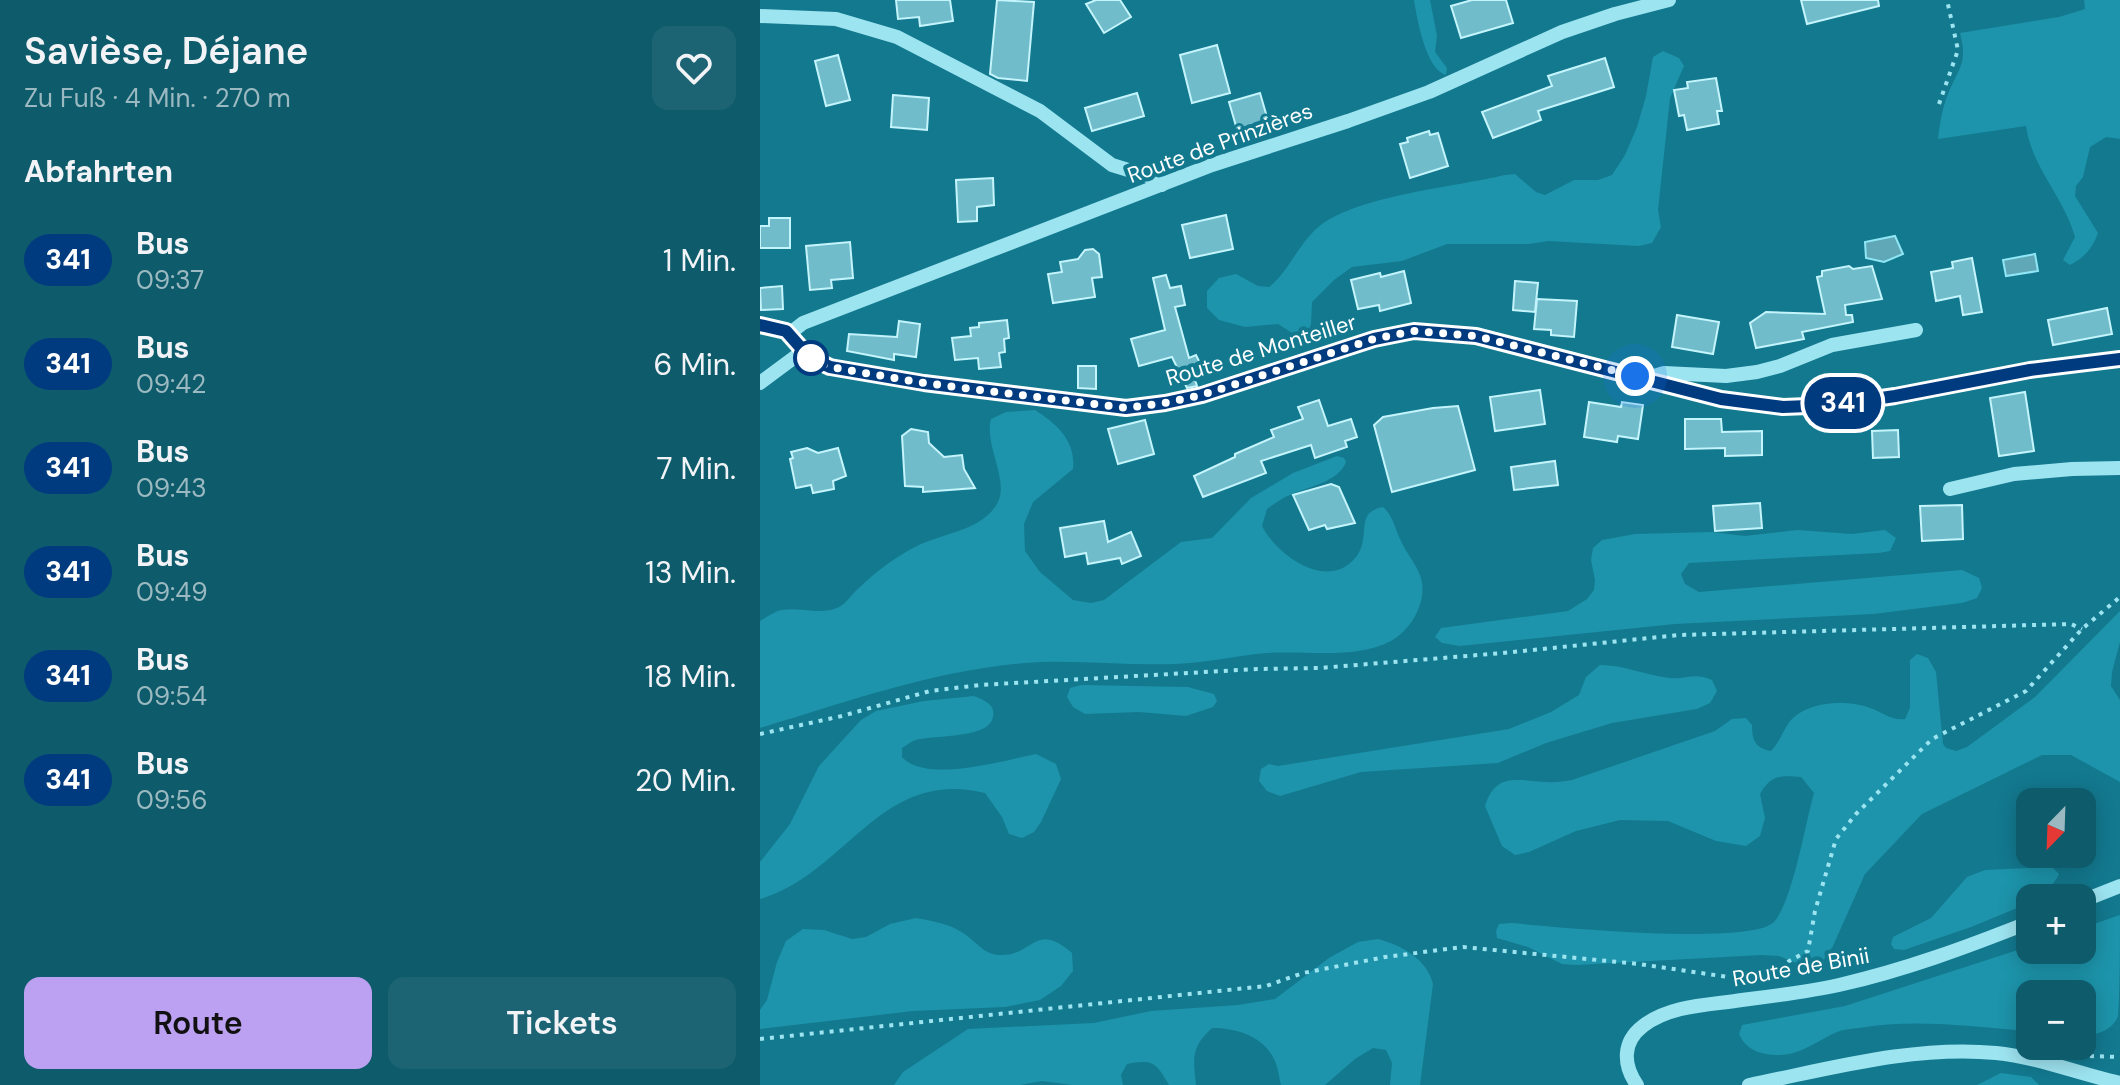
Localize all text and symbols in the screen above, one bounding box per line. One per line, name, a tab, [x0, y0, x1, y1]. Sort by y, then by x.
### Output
text: Savièse, Déjane	[24, 26, 308, 76]
button: heart	[652, 26, 736, 110]
text: Zu Fuß · 4 Min. · 270 m	[24, 81, 291, 115]
street label: Route de Prinzières	[1124, 96, 1316, 190]
text: Abfahrten	[24, 152, 173, 191]
text: Bus	[136, 224, 190, 263]
text: 341	[45, 241, 91, 278]
text: 1 Min.	[663, 241, 736, 280]
text: 09:37	[136, 263, 204, 297]
street label: Route de Monteiller	[1162, 307, 1360, 393]
text: Bus	[136, 328, 190, 367]
unlabelled marker	[794, 341, 828, 375]
text: 341	[45, 345, 91, 382]
text: 6 Min.	[654, 345, 736, 384]
your location	[1615, 356, 1655, 396]
text: 09:42	[136, 367, 206, 401]
line badge: 341	[1797, 377, 1889, 429]
text: 341	[1820, 384, 1866, 421]
text: Bus	[136, 432, 190, 471]
text: 341	[45, 449, 91, 486]
text: 7 Min.	[656, 449, 736, 488]
text: 09:43	[136, 471, 207, 505]
text: Bus	[136, 536, 190, 575]
text: 341	[45, 553, 91, 590]
text: 13 Min.	[645, 553, 736, 592]
text: 09:49	[136, 575, 207, 609]
text: Bus	[136, 640, 190, 679]
text: 341	[45, 657, 91, 694]
text: 18 Min.	[645, 657, 736, 696]
text: 09:54	[136, 679, 207, 713]
text: Bus	[136, 744, 190, 783]
text: 341	[45, 761, 91, 798]
text: 20 Min.	[635, 761, 736, 800]
text: 09:56	[136, 783, 208, 817]
north arrow	[2016, 788, 2096, 868]
map controls	[2016, 788, 2096, 1060]
button: +	[2016, 884, 2096, 964]
street label: Route de Binii	[1730, 941, 1872, 993]
button: Route	[24, 977, 372, 1069]
button: Tickets	[388, 977, 736, 1069]
button: −	[2016, 980, 2096, 1060]

